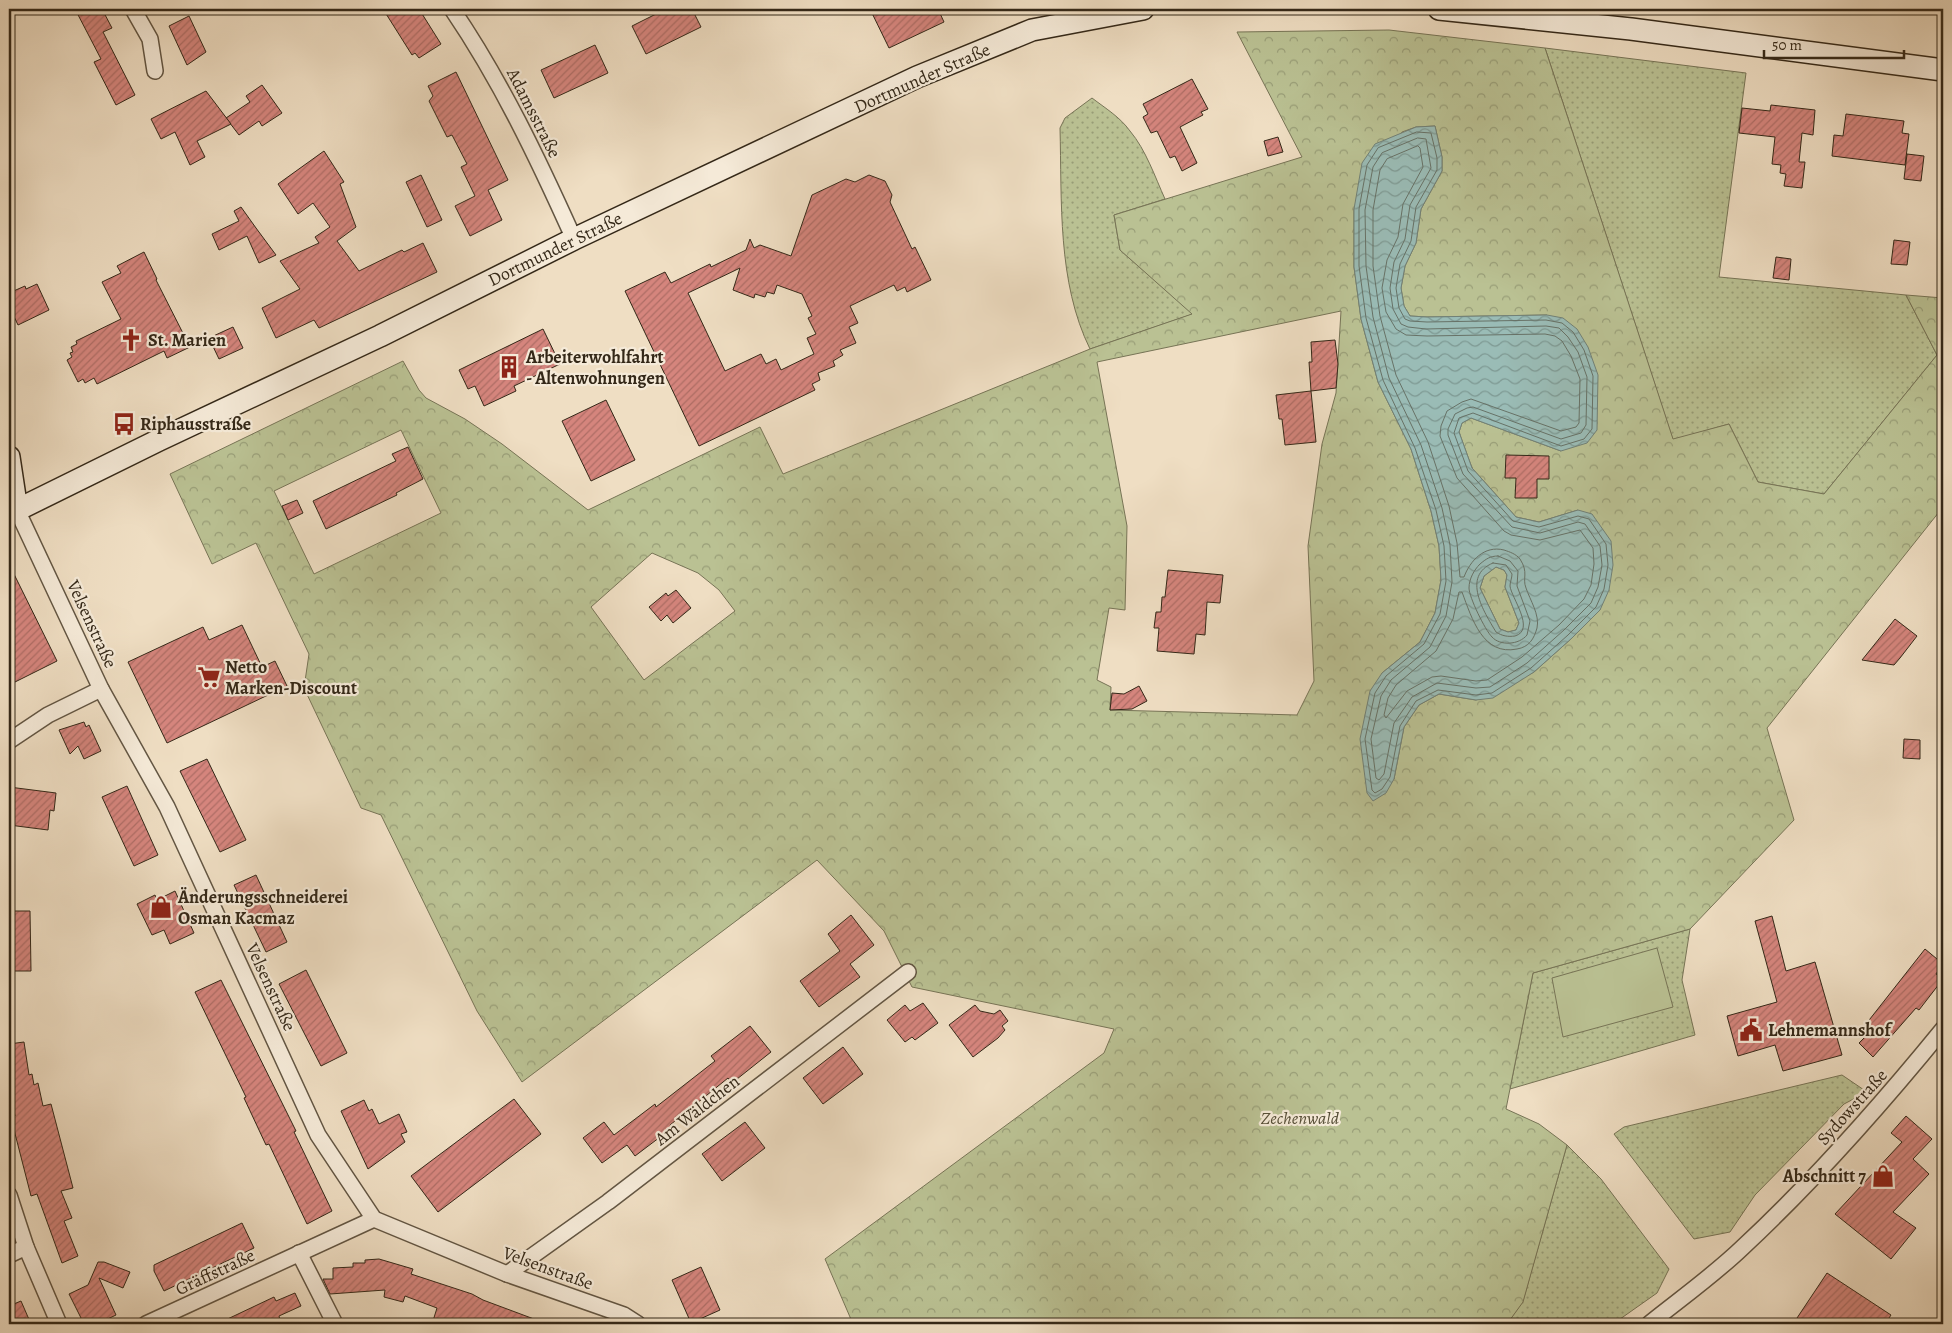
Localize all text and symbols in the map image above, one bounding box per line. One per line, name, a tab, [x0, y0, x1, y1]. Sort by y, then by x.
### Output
scale bar	[1764, 28, 1904, 60]
text: 50 m	[1772, 35, 1802, 55]
street label: Dortmunder Straße	[850, 37, 994, 119]
street label: Adamsstraße	[501, 63, 567, 162]
street label: Dortmunder Straße	[484, 206, 626, 292]
church icon: St. Marien	[118, 327, 144, 353]
place label: St. Marien	[148, 328, 226, 352]
place label: Arbeiterwohlfahrt - Altenwohnungen	[525, 345, 665, 390]
building icon: Arbeiterwohlfahrt - Altenwohnungen	[496, 354, 522, 380]
bus stop icon: Riphausstraße	[111, 411, 137, 437]
place label: Riphausstraße	[140, 412, 251, 436]
street label: Velsenstraße	[61, 575, 123, 672]
place label: Netto Marken-Discount	[225, 655, 357, 700]
supermarket icon: Netto Marken-Discount	[196, 664, 222, 690]
place label: Änderungsschneiderei Osman Kacmaz	[177, 885, 348, 930]
shop icon: Änderungsschneiderei Osman Kacmaz	[148, 894, 174, 920]
street label: Velsenstraße	[240, 938, 302, 1035]
public building icon: Lehnemannshof	[1738, 1017, 1764, 1043]
place label: Lehnemannshof	[1768, 1018, 1893, 1042]
street label: Sydowstraße	[1811, 1064, 1893, 1150]
street label: Am Wäldchen	[649, 1069, 745, 1151]
park label: Zechenwald	[1261, 1106, 1340, 1130]
shop icon: Abschnitt 7	[1870, 1163, 1896, 1189]
place label: Abschnitt 7	[1782, 1164, 1866, 1188]
street label: Velsenstraße	[499, 1240, 596, 1295]
street label: Gräffstraße	[171, 1243, 259, 1301]

